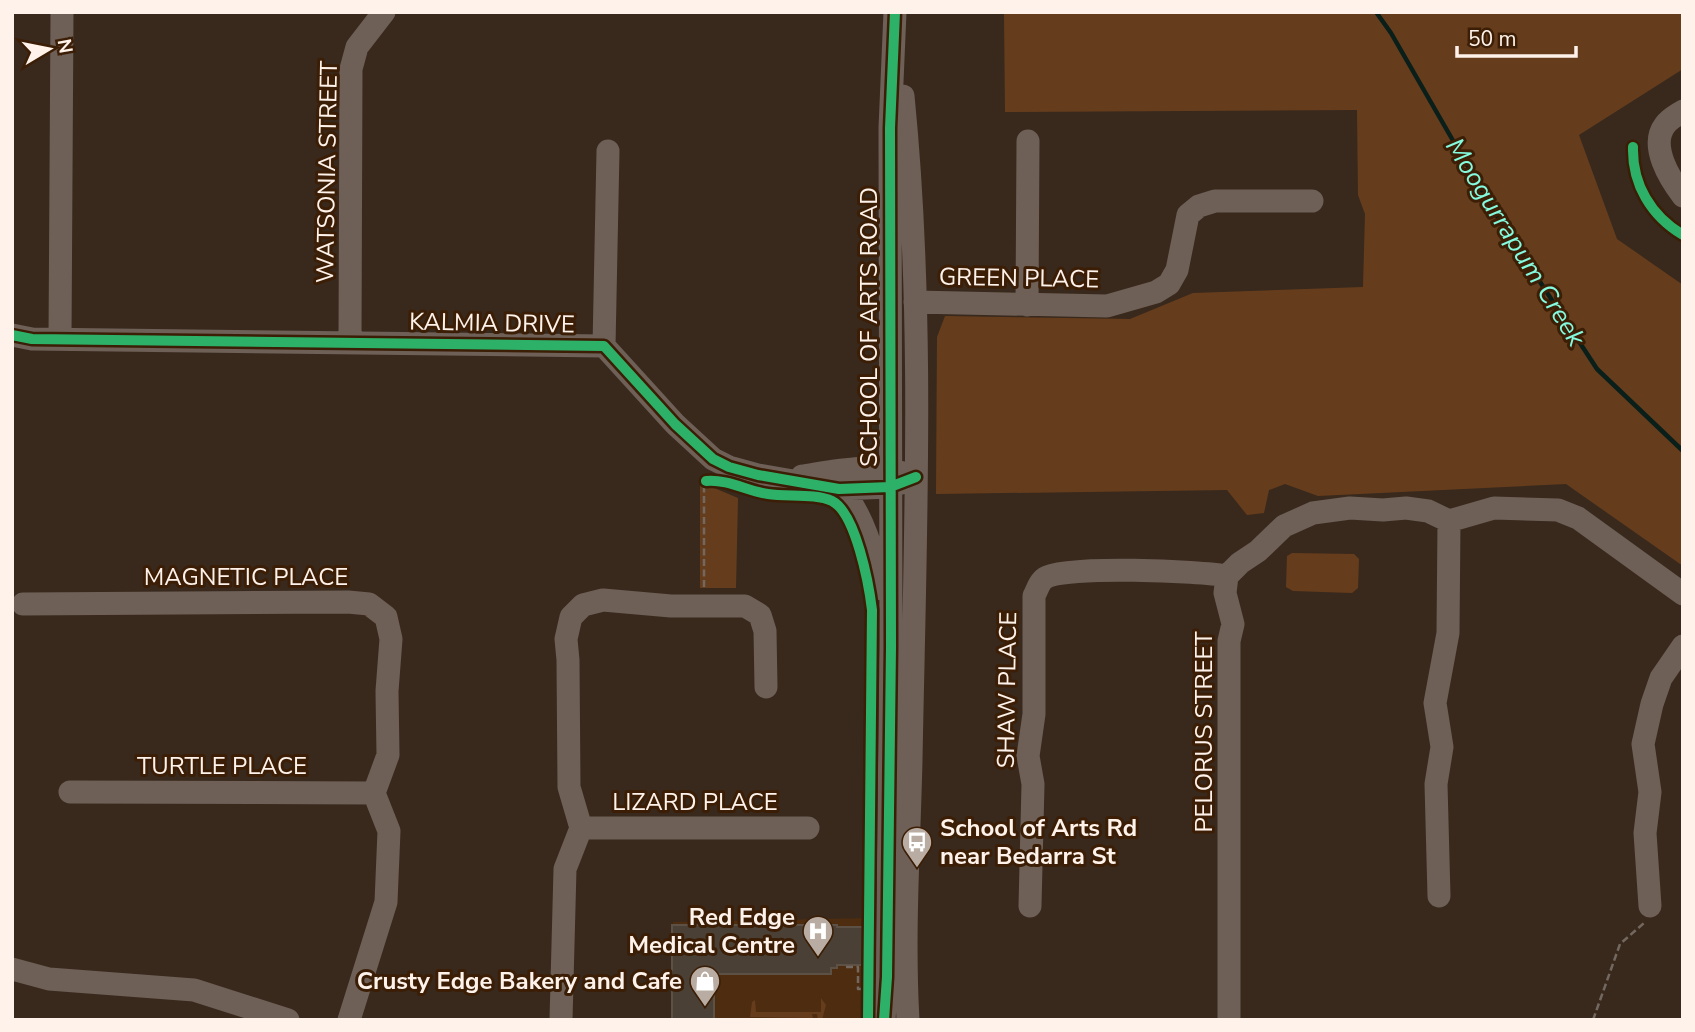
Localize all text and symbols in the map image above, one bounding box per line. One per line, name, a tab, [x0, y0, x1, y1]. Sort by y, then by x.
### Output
north arrow	[14, 14, 84, 84]
scale bar	[1457, 14, 1576, 58]
text: 50 m	[1468, 25, 1517, 53]
text: N	[51, 37, 79, 55]
street label: WATSONIA STREET	[309, 60, 345, 283]
water label: Moogurrapum Creek	[1437, 132, 1594, 354]
street label: SCHOOL OF ARTS ROAD	[853, 187, 885, 467]
street label: GREEN PLACE	[938, 261, 1100, 295]
street label: KALMIA DRIVE	[409, 306, 575, 340]
street label: MAGNETIC PLACE	[144, 561, 348, 593]
street label: SHAW PLACE	[990, 611, 1024, 769]
street label: PELORUS STREET	[1188, 631, 1220, 833]
street label: TURTLE PLACE	[137, 750, 307, 782]
street label: LIZARD PLACE	[612, 786, 778, 818]
place label: School of Arts Rd near Bedarra St	[940, 812, 1137, 872]
bus stop icon: School of Arts Rd near Bedarra St	[900, 825, 934, 869]
place label: Red Edge Medical Centre	[628, 901, 795, 961]
hospital icon: Red Edge Medical Centre	[801, 914, 835, 958]
shop icon: Crusty Edge Bakery and Cafe	[688, 964, 722, 1008]
place label: Crusty Edge Bakery and Cafe	[357, 965, 682, 997]

